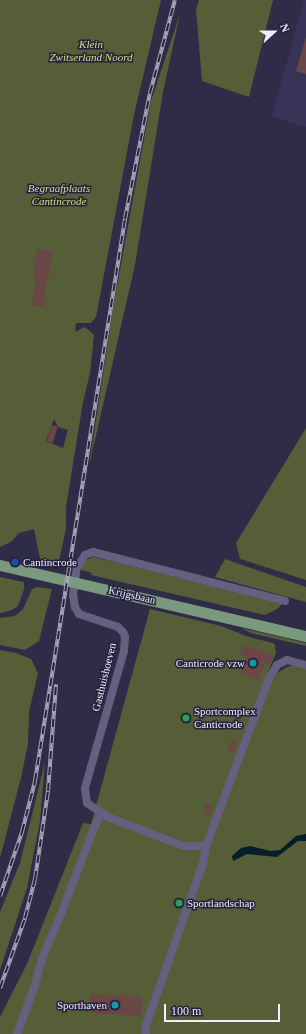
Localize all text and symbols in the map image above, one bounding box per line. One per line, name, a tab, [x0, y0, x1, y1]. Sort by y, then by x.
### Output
north arrow	[254, 12, 294, 52]
text: N	[278, 22, 292, 34]
park label: Klein Zwitserland Noord	[49, 38, 133, 64]
park label: Begraafplaats Cantincrode	[28, 182, 90, 208]
place label: Cantincrode	[23, 555, 77, 569]
marker: Cantincrode	[10, 557, 20, 567]
street label: Krijgsbaan	[107, 583, 157, 607]
street label: Gasthuishoeven	[89, 641, 119, 713]
place label: Canticrode vzw	[176, 656, 245, 670]
marker: Canticrode vzw	[248, 658, 258, 668]
place label: Sportcomplex Canticrode	[194, 705, 256, 731]
marker: Sportcomplex Canticrode	[181, 713, 191, 723]
place label: Sportlandschap	[187, 896, 255, 910]
marker: Sportlandschap	[174, 898, 184, 908]
scale bar	[166, 996, 282, 1022]
place label: Sporthaven	[57, 998, 107, 1012]
marker: Sporthaven	[110, 1000, 120, 1010]
text: 100 m	[171, 1004, 201, 1018]

